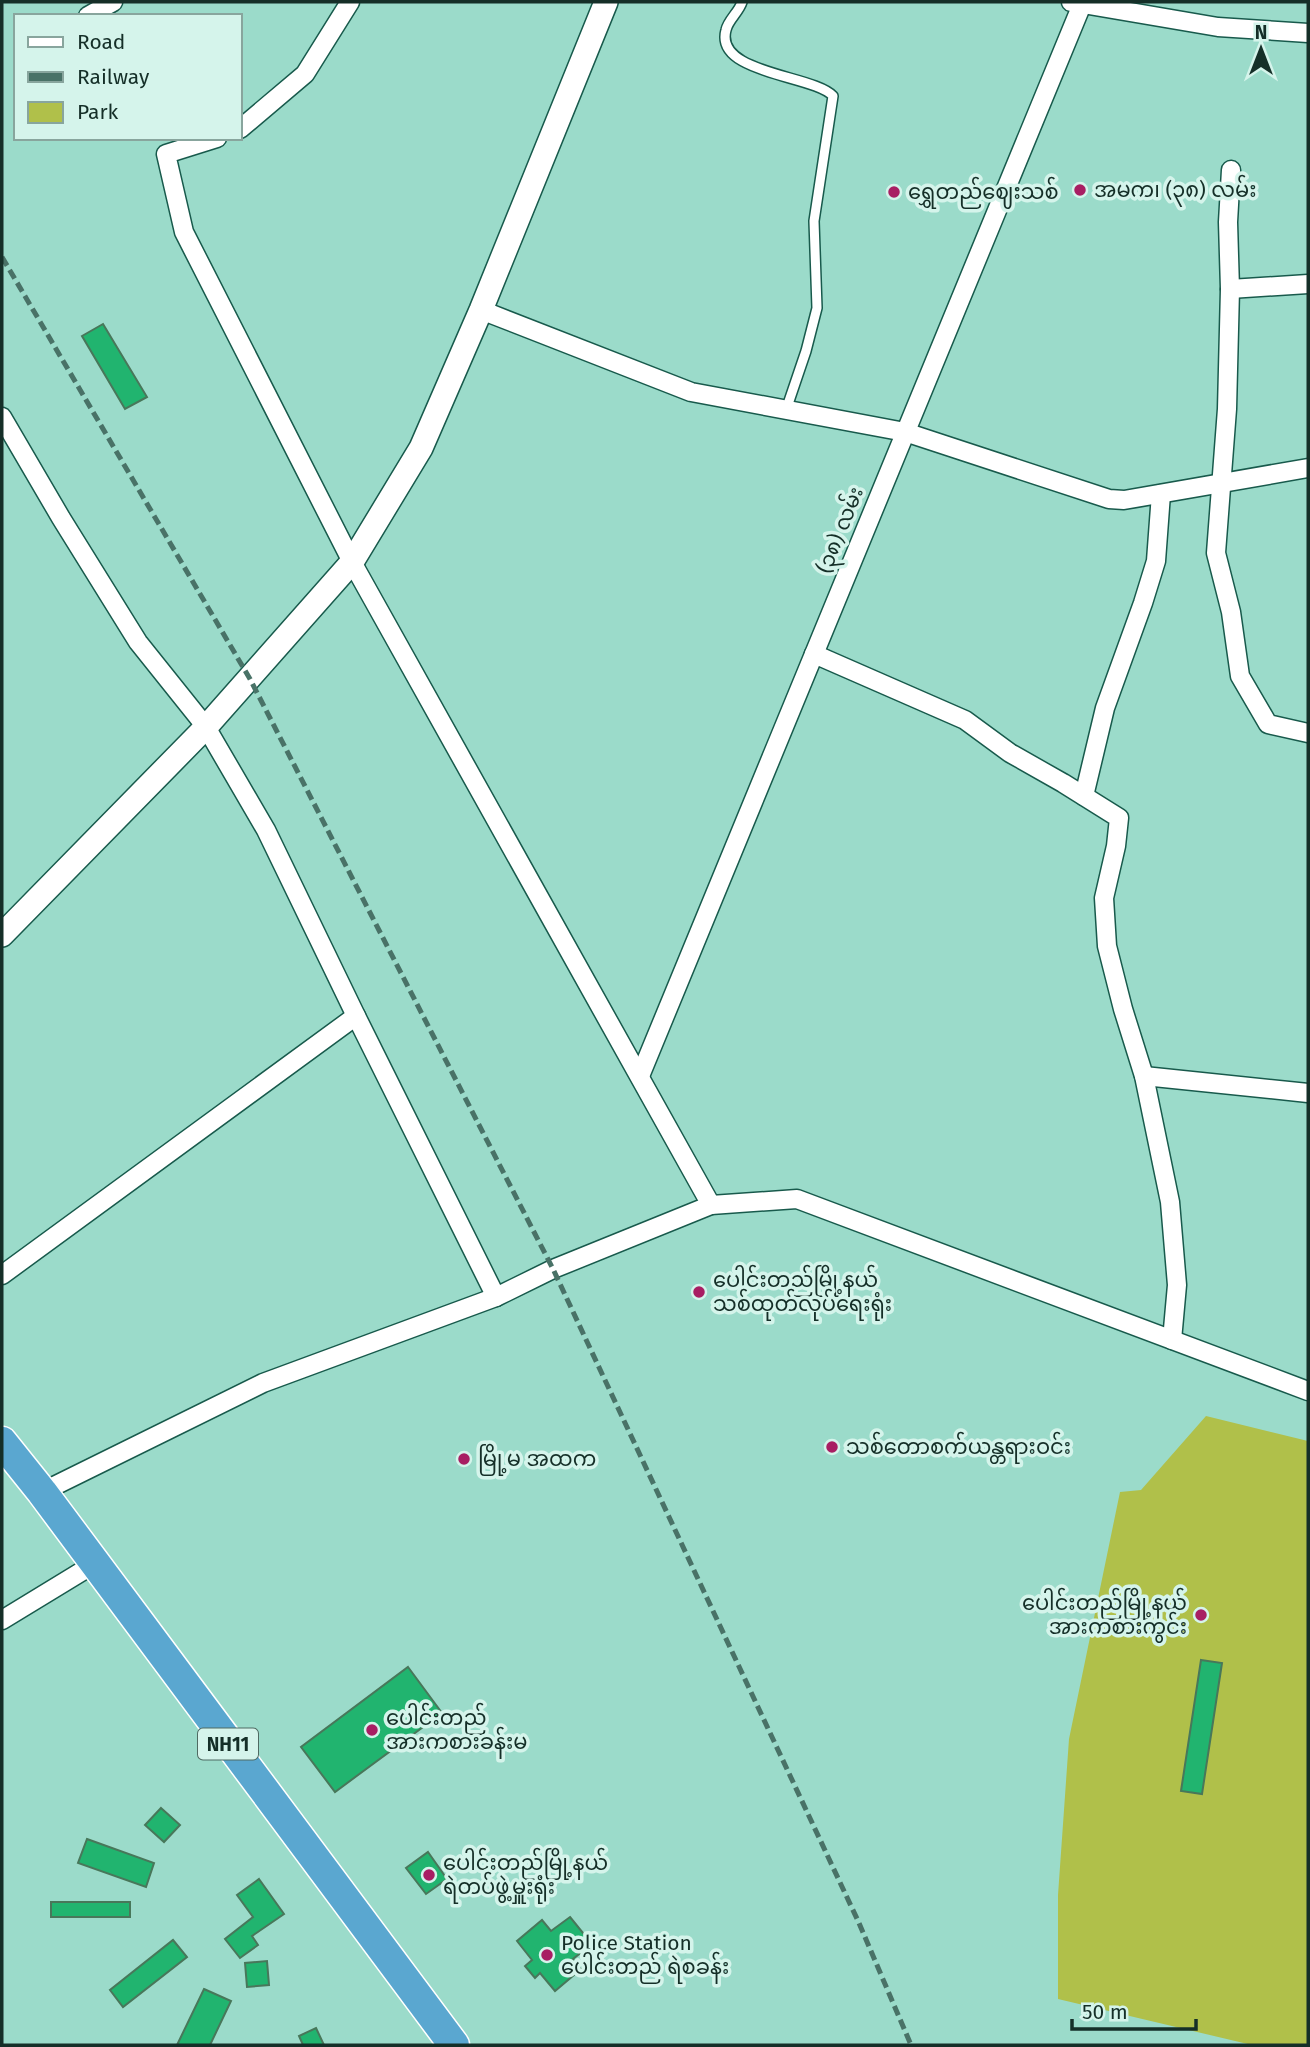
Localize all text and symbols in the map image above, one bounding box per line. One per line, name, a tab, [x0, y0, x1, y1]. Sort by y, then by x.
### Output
legend	[14, 14, 242, 140]
north arrow	[1226, 14, 1296, 84]
text: N	[1255, 21, 1267, 44]
text: Road	[77, 29, 125, 55]
text: Railway	[77, 64, 150, 90]
text: Park	[77, 99, 119, 125]
place label: အမက၊ (၃၈) လမ်း	[1094, 174, 1256, 207]
place label: ရွှေတည်ဈေးသစ်	[908, 176, 1059, 209]
marker: အမက၊ (၃၈) လမ်း	[1072, 182, 1088, 198]
marker: ရွှေတည်ဈေးသစ်	[886, 184, 902, 200]
street label: (၃၈) လမ်း	[808, 482, 873, 579]
place label: ပေါင်းတည်မြို့နယ် သစ်ထုတ်လုပ်ရေးရုံး	[713, 1264, 892, 1321]
marker: ပေါင်းတည်မြို့နယ် သစ်ထုတ်လုပ်ရေးရုံး	[691, 1284, 707, 1300]
place label: သစ်တောစက်ယန္တရားဝင်း	[846, 1431, 1071, 1464]
marker: သစ်တောစက်ယန္တရားဝင်း	[824, 1439, 840, 1455]
place label: မြို့မ အထက	[478, 1443, 596, 1476]
marker: မြို့မ အထက	[456, 1451, 472, 1467]
place label: ‌ပေါင်းတည်မြို့နယ် အားကစားကွင်း	[1022, 1587, 1187, 1643]
marker: ‌ပေါင်းတည်မြို့နယ် အားကစားကွင်း	[1193, 1607, 1209, 1623]
place label: ပေါင်းတည် အားကစားခန်းမ	[386, 1702, 527, 1759]
marker: ပေါင်းတည် အားကစားခန်းမ	[364, 1722, 380, 1738]
road number: NH11	[198, 1728, 258, 1760]
place label: ပေါင်းတည်မြို့နယ် ရဲတပ်ဖွဲ့မှူးရုံး	[443, 1847, 608, 1904]
marker: ပေါင်းတည်မြို့နယ် ရဲတပ်ဖွဲ့မှူးရုံး	[421, 1867, 437, 1883]
place label: Police Station ပေါင်းတည် ရဲစခန်း	[561, 1930, 729, 1984]
marker: Police Station ပေါင်းတည် ရဲစခန်း	[539, 1947, 555, 1963]
scale bar	[1072, 1988, 1196, 2032]
text: 50 m	[1082, 1999, 1128, 2025]

